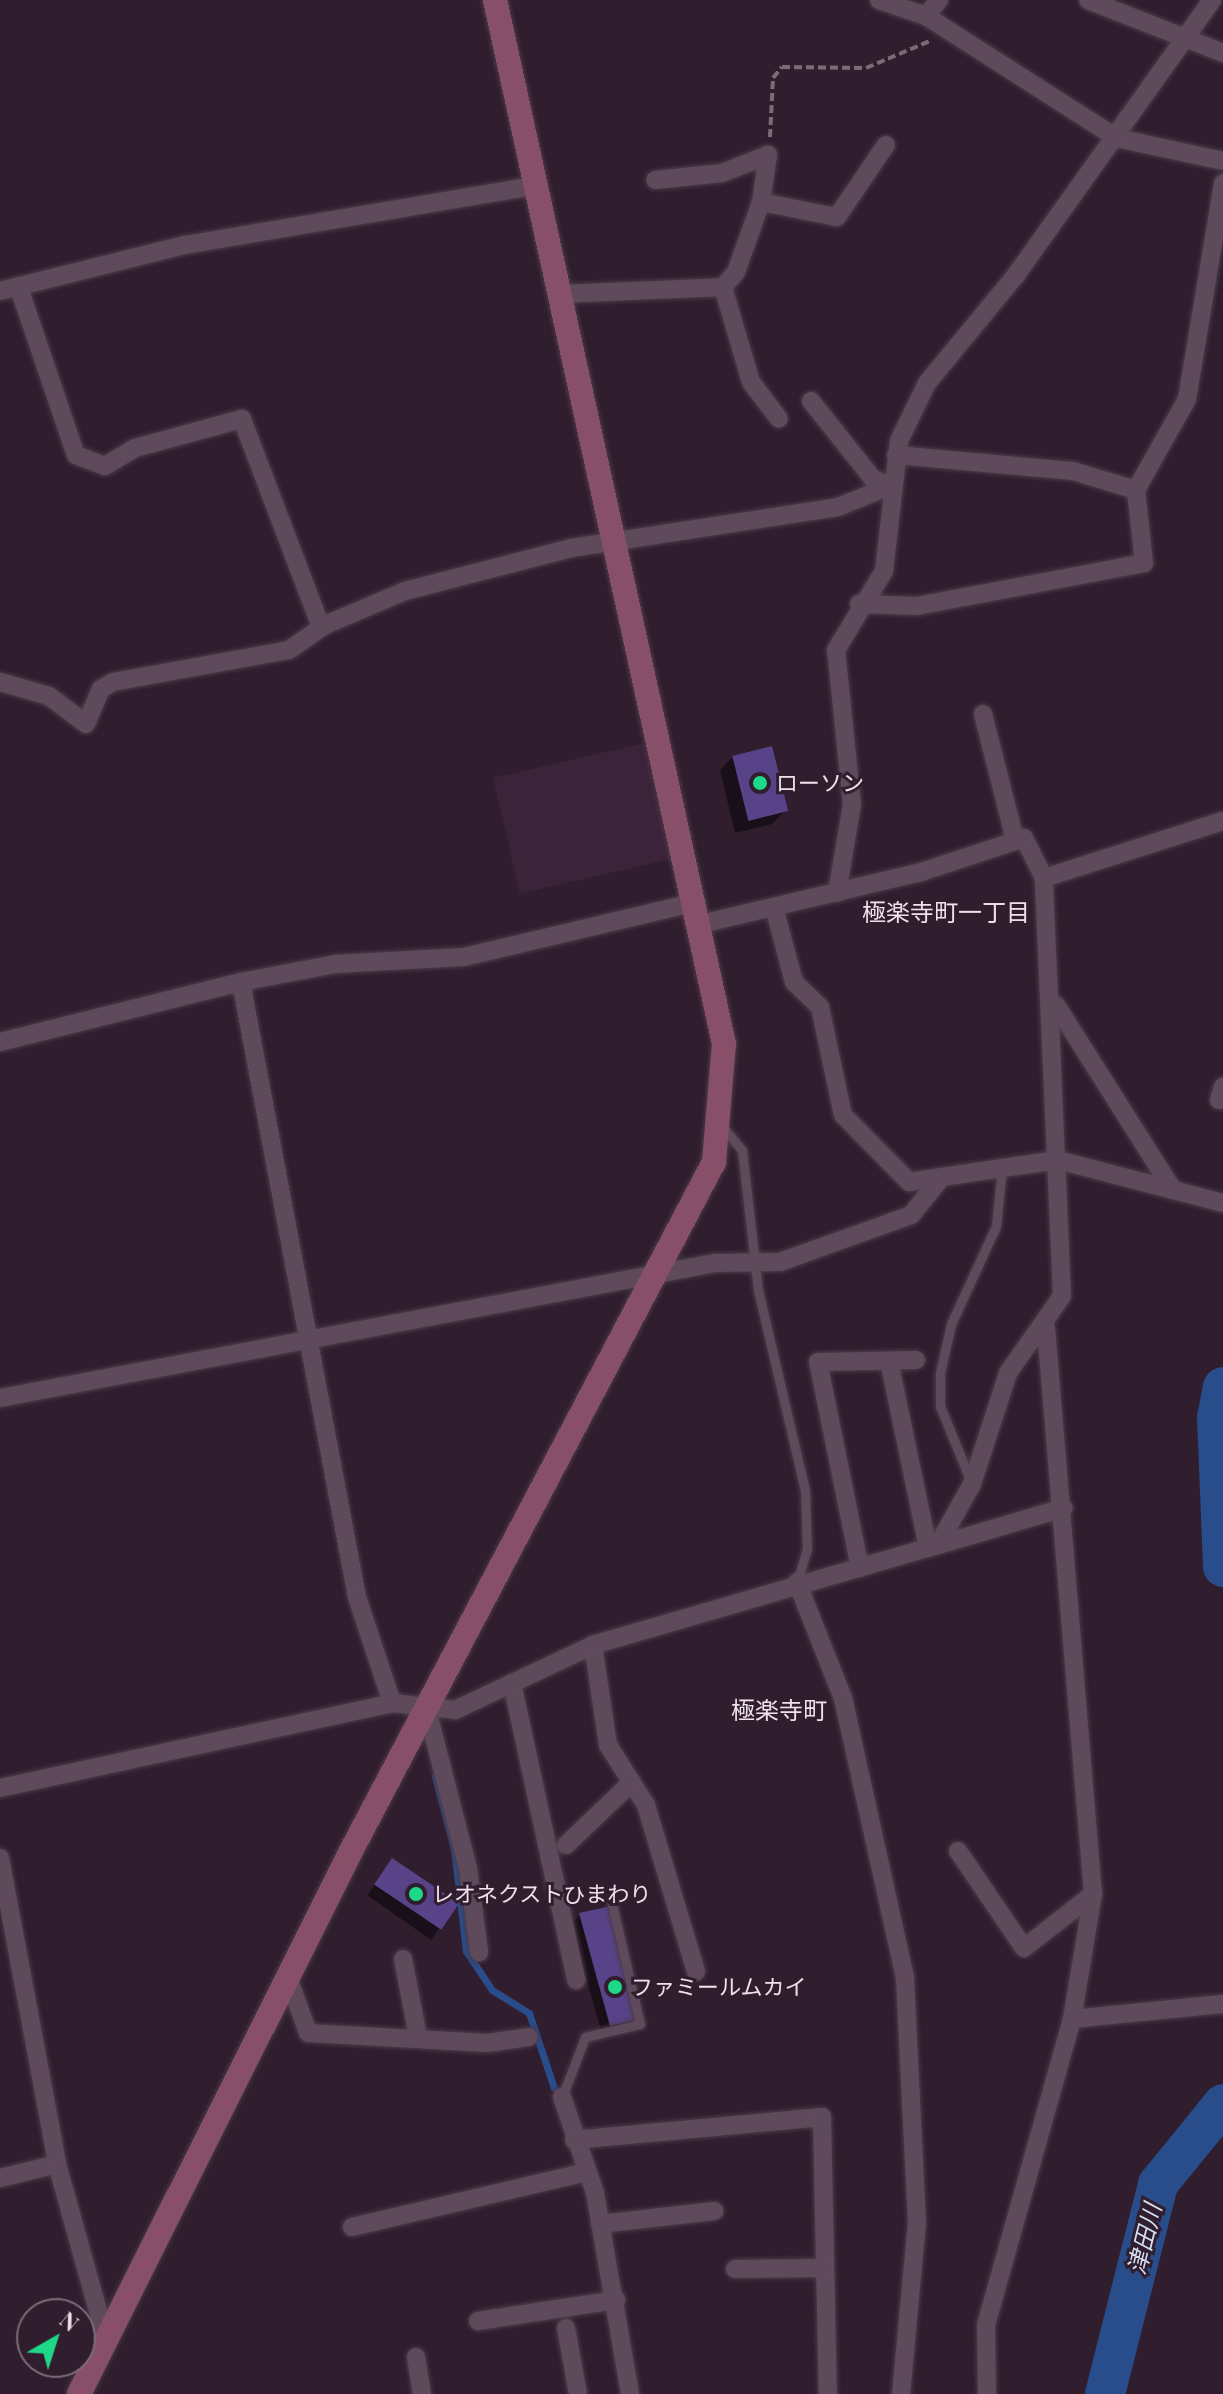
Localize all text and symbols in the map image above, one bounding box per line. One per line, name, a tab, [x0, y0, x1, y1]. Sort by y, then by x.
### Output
place label: ローソン	[776, 770, 864, 796]
marker: ローソン	[751, 774, 769, 792]
district label: 極楽寺町一丁目	[862, 898, 1030, 926]
district label: 極楽寺町	[731, 1696, 827, 1724]
place label: レオネクストひまわり	[432, 1881, 652, 1907]
marker: レオネクストひまわり	[407, 1885, 425, 1903]
place label: ファミールムカイ	[631, 1974, 807, 2000]
marker: ファミールムカイ	[606, 1978, 624, 1996]
water label: 津田川	[1121, 2201, 1167, 2277]
north arrow	[16, 2298, 96, 2378]
text: N	[54, 2304, 85, 2338]

